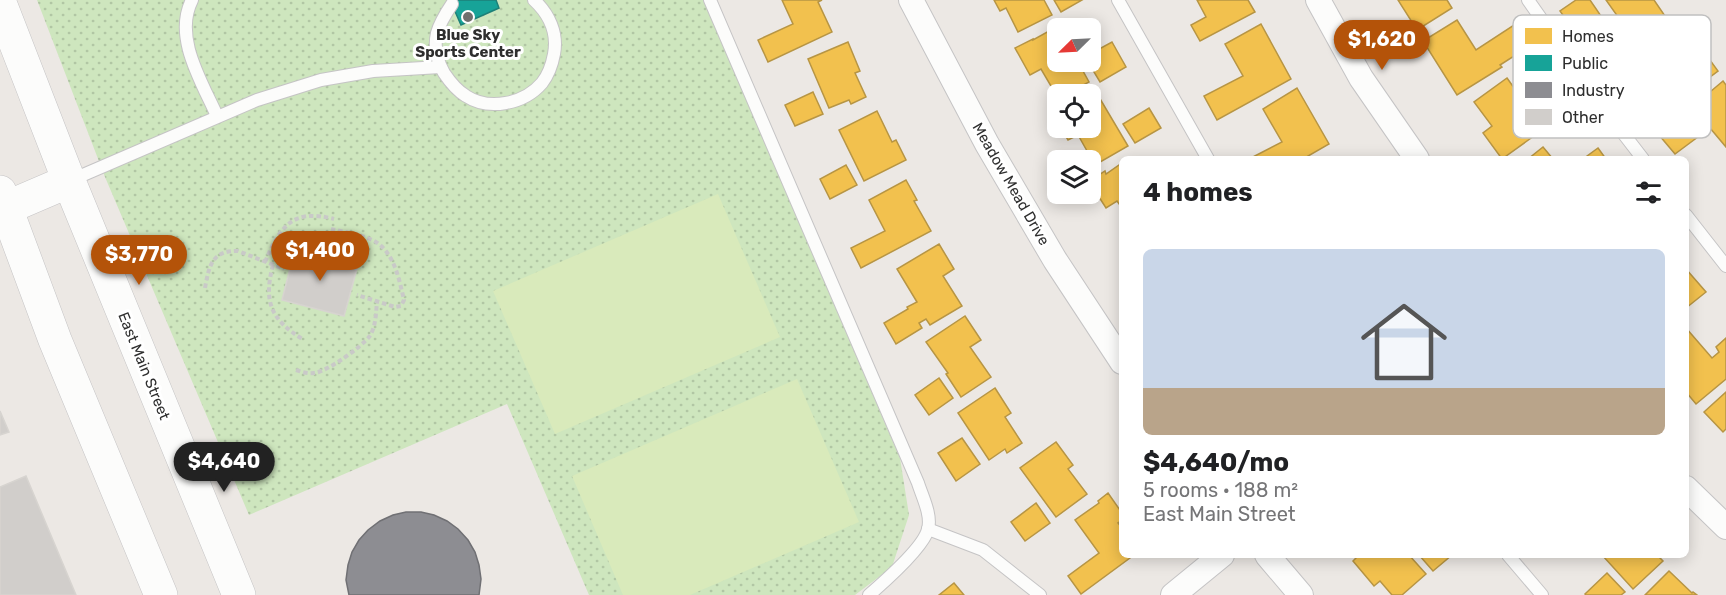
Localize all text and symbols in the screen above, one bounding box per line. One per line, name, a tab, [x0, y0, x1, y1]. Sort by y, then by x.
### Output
marker: Blue Sky Sports Center	[461, 10, 475, 24]
legend	[1513, 15, 1711, 138]
north arrow	[1047, 18, 1101, 72]
map controls	[1047, 18, 1101, 204]
pin: $1,620	[1333, 20, 1431, 71]
place label: Blue Sky Sports Center	[415, 26, 521, 61]
text: $1,620	[1348, 27, 1416, 51]
text: Homes	[1562, 27, 1614, 46]
text: Public	[1562, 54, 1608, 73]
text: Industry	[1562, 81, 1625, 100]
button: locate	[1047, 84, 1101, 138]
text: Other	[1562, 108, 1604, 127]
street label: Meadow Mead Drive	[969, 119, 1053, 249]
button: layers	[1047, 150, 1101, 204]
icon: filters	[1632, 176, 1665, 209]
text: 4 homes	[1143, 177, 1253, 208]
pin: $1,400	[271, 231, 369, 282]
pin: $3,770	[90, 235, 188, 286]
text: $1,400	[285, 238, 355, 262]
text: $3,770	[105, 242, 173, 266]
icon: home	[1350, 288, 1458, 396]
street label: East Main Street	[114, 310, 174, 423]
pin: $4,640	[175, 442, 273, 493]
text: $4,640/mo	[1143, 447, 1289, 478]
text: $4,640	[188, 449, 260, 473]
text: 5 rooms · 188 m²	[1143, 478, 1298, 502]
text: East Main Street	[1143, 502, 1296, 526]

